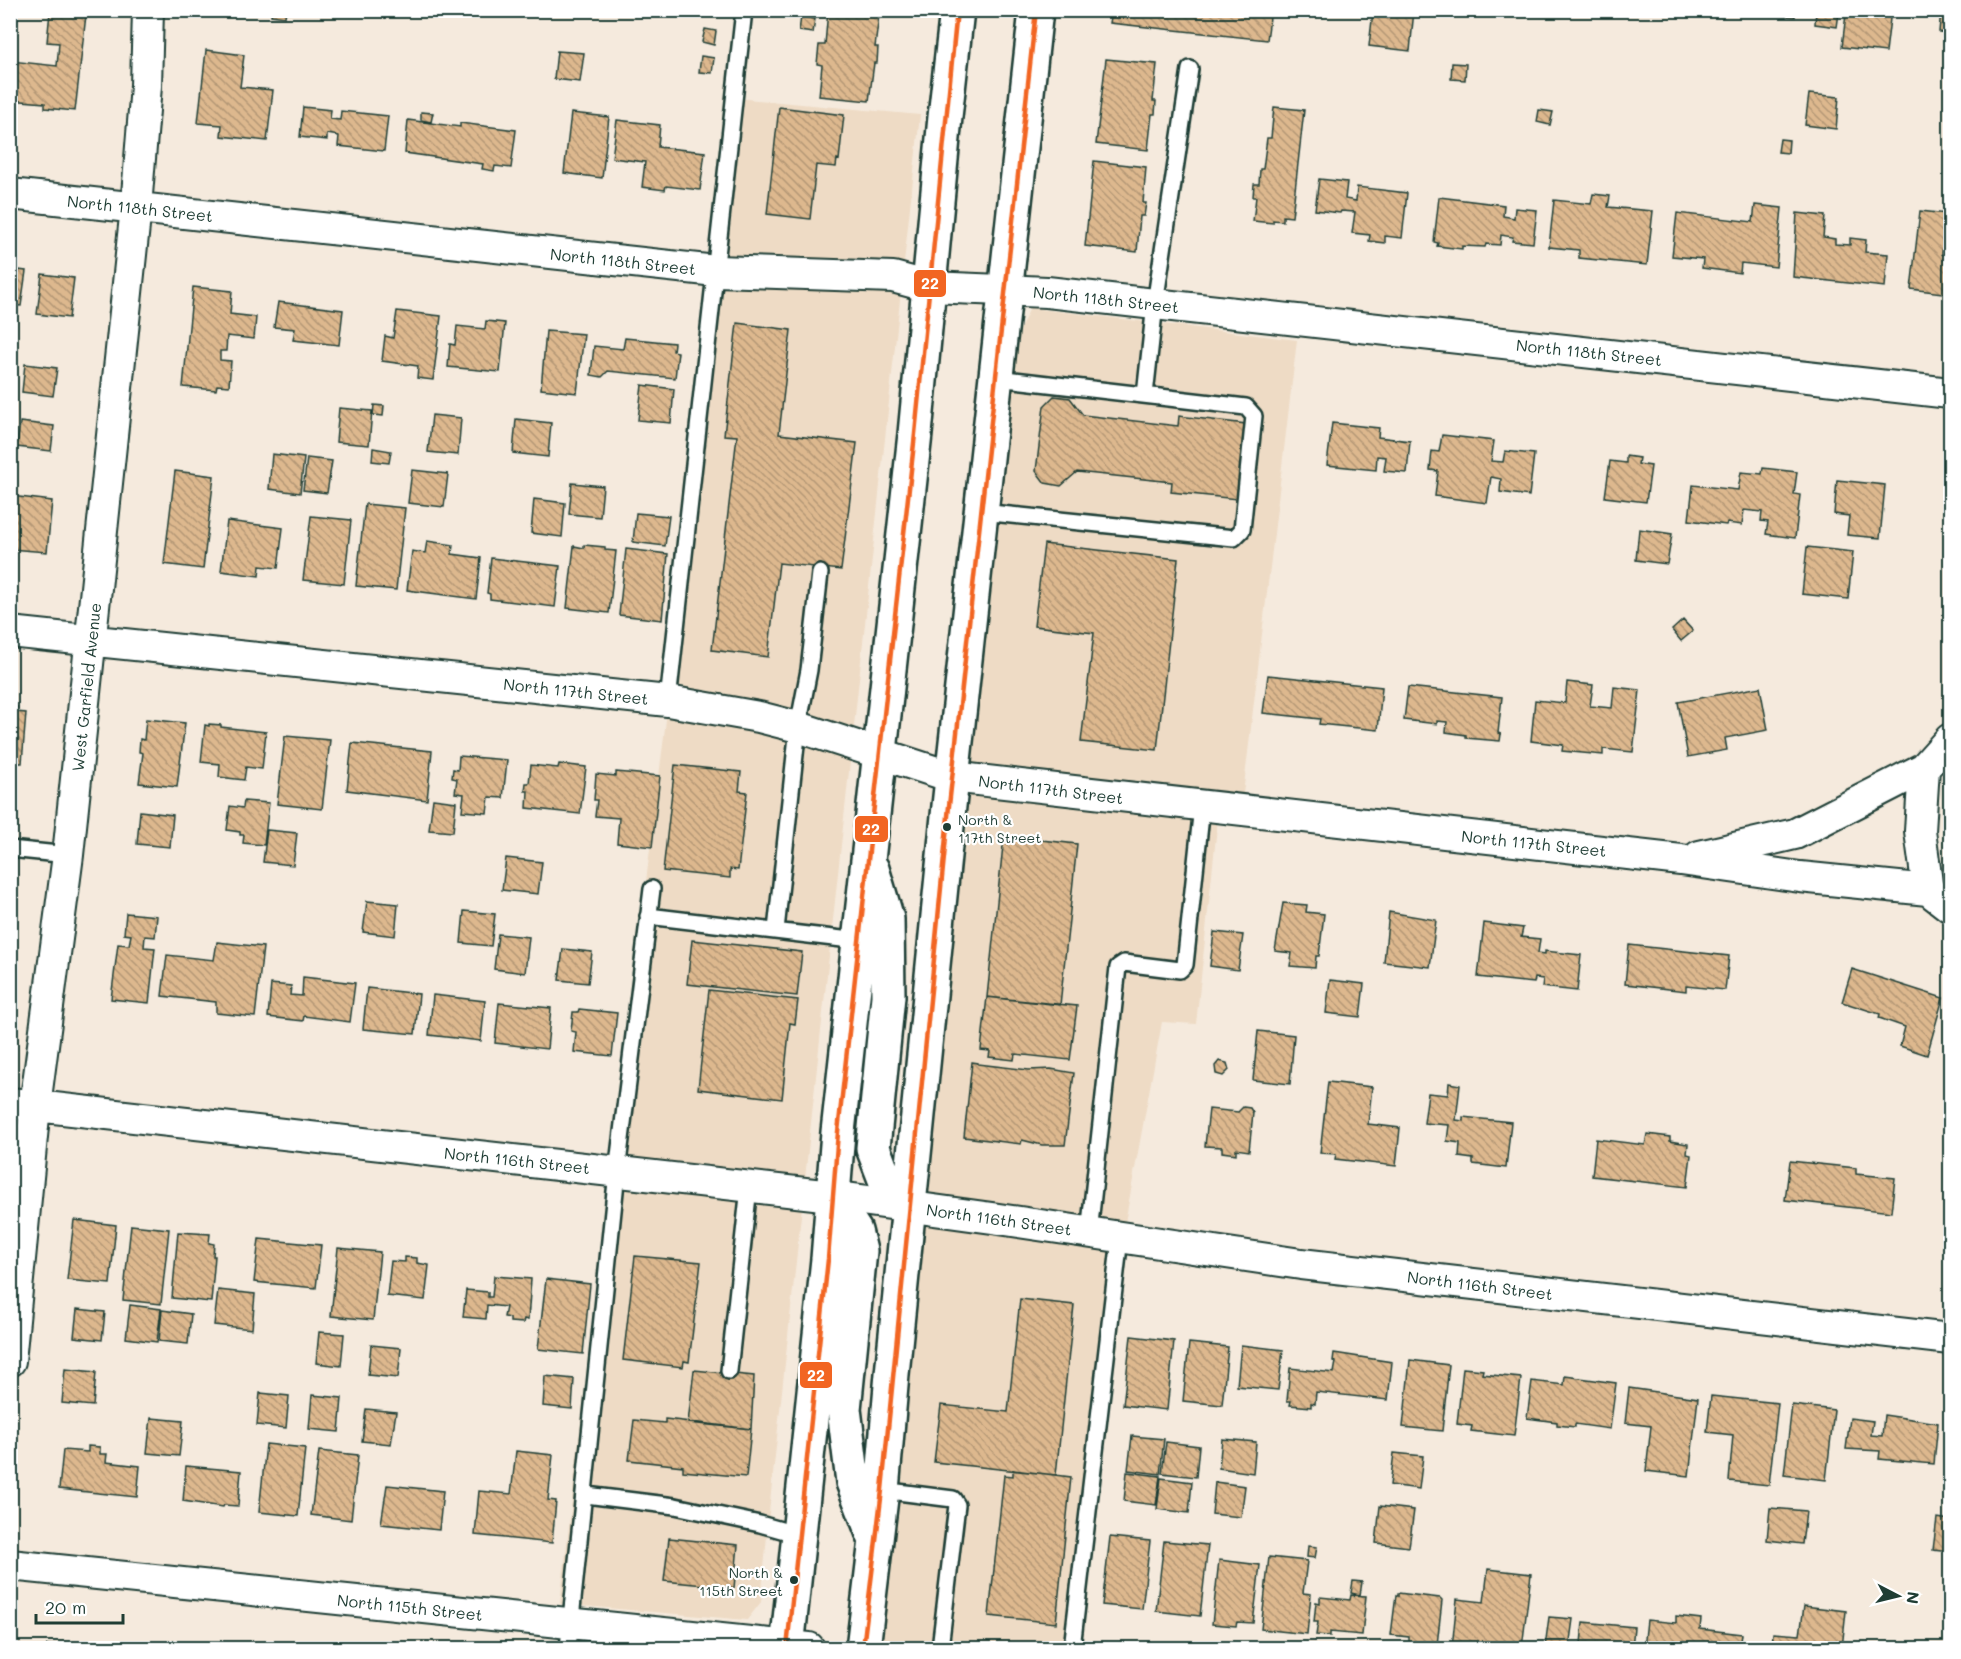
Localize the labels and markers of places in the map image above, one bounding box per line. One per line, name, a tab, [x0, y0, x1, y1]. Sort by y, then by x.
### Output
place label: North & 117th Street	[958, 810, 1041, 847]
marker: North & 117th Street	[941, 821, 953, 833]
place label: North & 115th Street	[699, 1563, 783, 1600]
marker: North & 115th Street	[788, 1574, 800, 1586]

